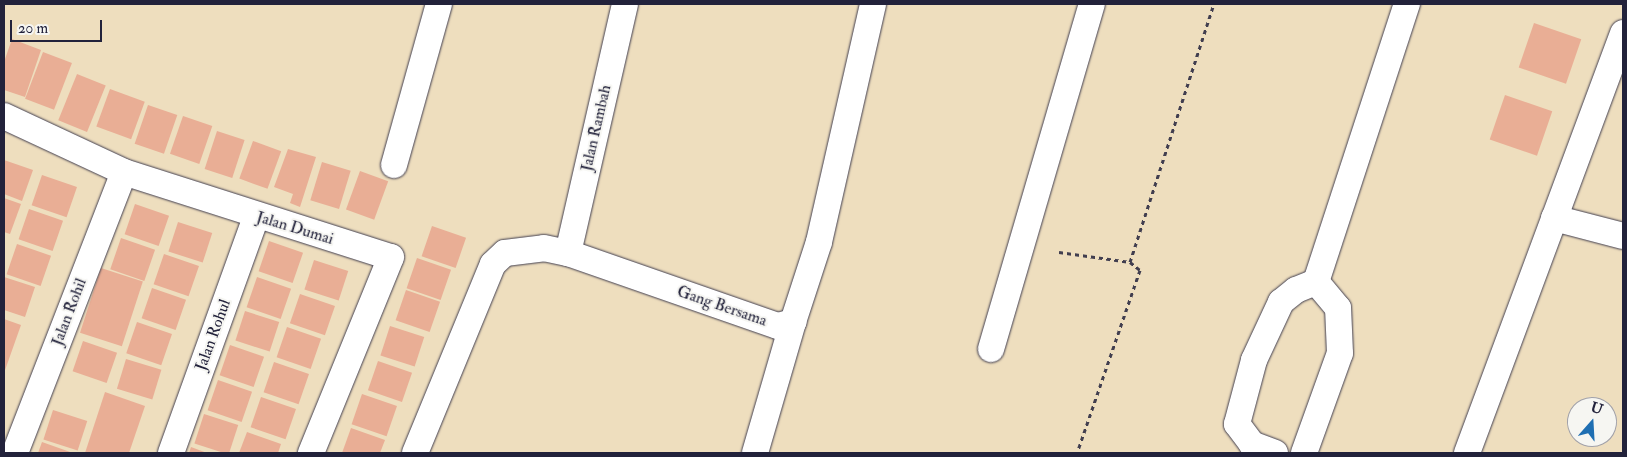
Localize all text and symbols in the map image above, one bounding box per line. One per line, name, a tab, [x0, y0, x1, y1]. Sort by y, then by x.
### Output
scale bar	[12, 10, 105, 42]
text: 20 m	[18, 19, 48, 38]
street label: Jalan Rambah	[577, 83, 615, 173]
street label: Jalan Dumai	[254, 207, 336, 249]
street label: Jalan Rohil	[47, 276, 91, 348]
street label: Gang Bersama	[675, 282, 769, 330]
street label: Jalan Rohul	[191, 297, 235, 373]
north arrow	[1567, 397, 1617, 447]
text: U	[1588, 398, 1605, 418]

